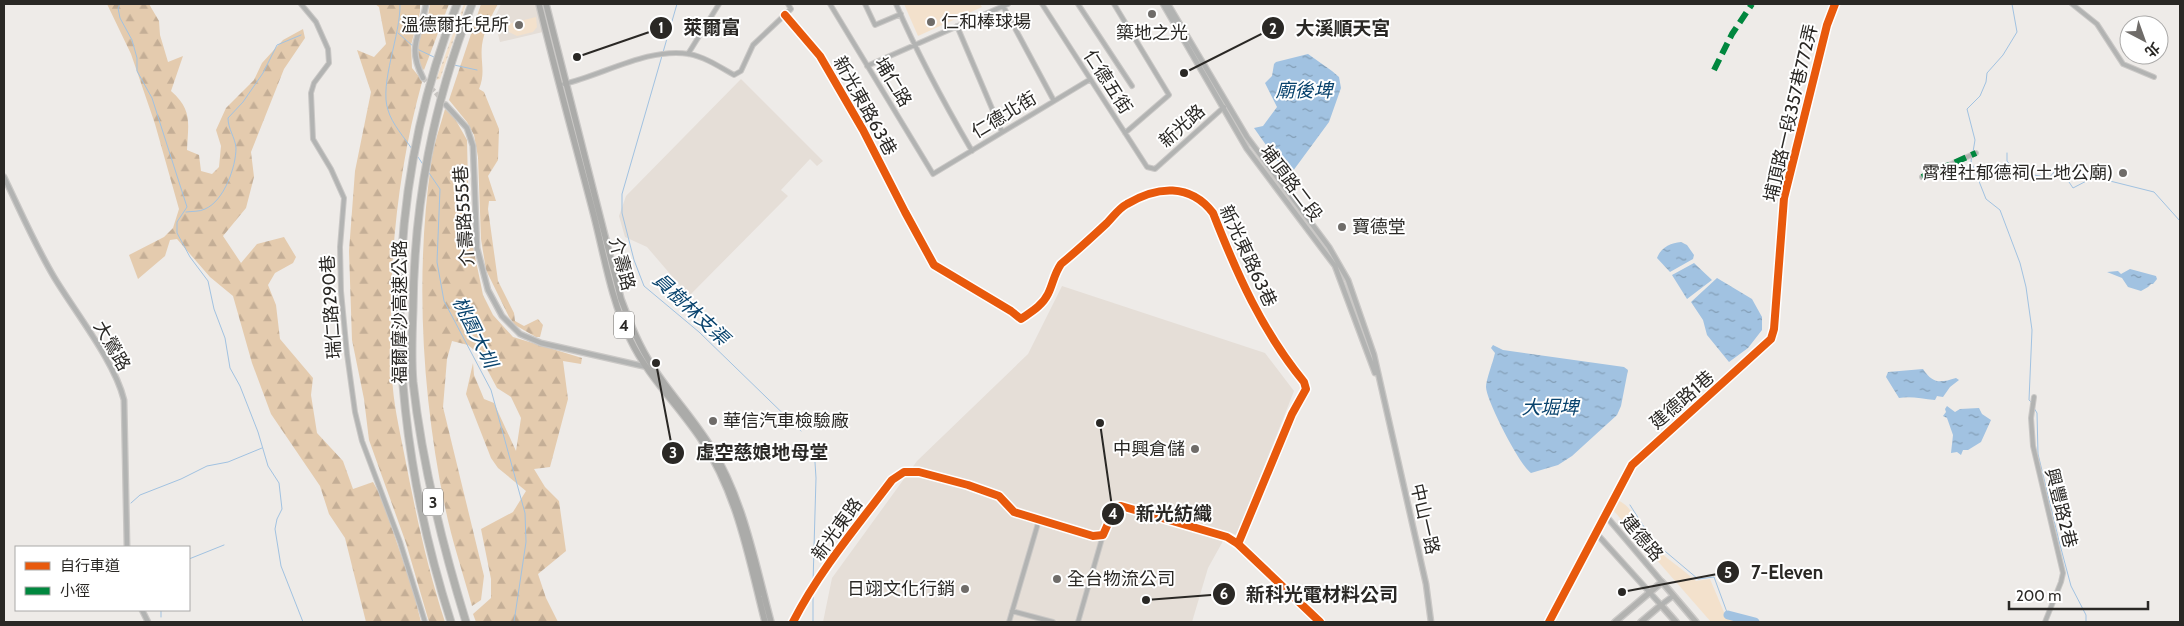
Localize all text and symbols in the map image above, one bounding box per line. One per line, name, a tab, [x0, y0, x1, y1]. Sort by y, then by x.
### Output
marker: 築地之光	[1146, 8, 1158, 20]
callout: 萊爾富	[649, 11, 751, 45]
place label: 仁和棒球場	[941, 11, 1031, 33]
callout: 大溪順天宮	[1261, 11, 1401, 45]
place label: 溫德爾托兒所	[401, 14, 509, 36]
north arrow	[2119, 15, 2169, 65]
text: 萊爾富	[683, 16, 741, 39]
marker: 仁和棒球場	[925, 16, 937, 28]
text: 大溪順天宮	[1295, 17, 1391, 40]
marker: 溫德爾托兒所	[513, 19, 525, 31]
text: 1	[658, 19, 664, 37]
text: 2	[1269, 20, 1277, 38]
place label: 築地之光	[1116, 22, 1188, 44]
street label: 埔頂路一段357巷772弄	[1760, 22, 1822, 204]
text: 北	[2141, 38, 2164, 61]
street label: 仁德五街	[1079, 46, 1137, 118]
street label: 新光東路63巷	[829, 53, 901, 159]
street label: 埔仁路	[870, 53, 916, 111]
water label: 廟後埤	[1275, 79, 1334, 102]
street label: 仁德北街	[967, 87, 1041, 143]
street label: 新光路	[1155, 100, 1209, 152]
street label: 埔頂路二段	[1255, 140, 1327, 226]
place label: 霄裡社郁德祠(土地公廟)	[1922, 162, 2113, 184]
street label: 介壽路555巷	[449, 165, 479, 267]
marker: 霄裡社郁德祠(土地公廟)	[2117, 167, 2129, 179]
street label: 新光東路63巷	[1215, 202, 1281, 310]
place label: 寶德堂	[1352, 216, 1406, 238]
marker: 寶德堂	[1336, 221, 1348, 233]
street label: 介壽路	[604, 235, 640, 293]
street label: 福爾摩沙高速公路	[389, 240, 411, 384]
street label: 瑞仁路290巷	[316, 254, 346, 360]
water label: 員樹林支渠	[648, 268, 736, 352]
water label: 桃園大圳	[448, 293, 503, 374]
road number: 4	[614, 312, 634, 338]
street label: 大鶯路	[89, 317, 135, 375]
street label: 建德路1巷	[1645, 366, 1719, 434]
water label: 大堀埤	[1521, 396, 1580, 419]
place label: 華信汽車檢驗廠	[723, 410, 849, 432]
marker: 華信汽車檢驗廠	[707, 415, 719, 427]
callout: 虛空慈娘地母堂	[660, 436, 838, 470]
place label: 中興倉儲	[1113, 438, 1185, 460]
text: 虛空慈娘地母堂	[695, 441, 829, 464]
marker: 中興倉儲	[1189, 443, 1201, 455]
text: 3	[669, 444, 677, 462]
street label: 興豐路2巷	[2040, 466, 2082, 550]
street label: 中山一路	[1406, 481, 1444, 557]
road number: 3	[423, 488, 443, 516]
street label: 新光東路	[807, 493, 867, 565]
callout: 新光紡織	[1101, 497, 1222, 531]
text: 新光紡織	[1136, 502, 1212, 525]
text: 4	[1108, 505, 1118, 523]
street label: 建德路	[1616, 510, 1668, 566]
legend	[15, 546, 190, 611]
callout: 7-Eleven	[1715, 555, 1833, 589]
text: 自行車道	[60, 557, 120, 575]
text: 7-Eleven	[1751, 561, 1823, 584]
text: 5	[1724, 564, 1732, 582]
place label: 全台物流公司	[1067, 568, 1175, 590]
marker: 全台物流公司	[1051, 573, 1063, 585]
callout: 新科光電材料公司	[1211, 577, 1408, 611]
place label: 日翊文化行銷	[847, 578, 955, 600]
scale bar	[2009, 578, 2148, 610]
text: 小徑	[60, 582, 90, 600]
marker: 日翊文化行銷	[959, 583, 971, 595]
text: 新科光電材料公司	[1246, 583, 1398, 606]
text: 6	[1220, 585, 1228, 603]
text: 200 m	[2016, 587, 2061, 605]

